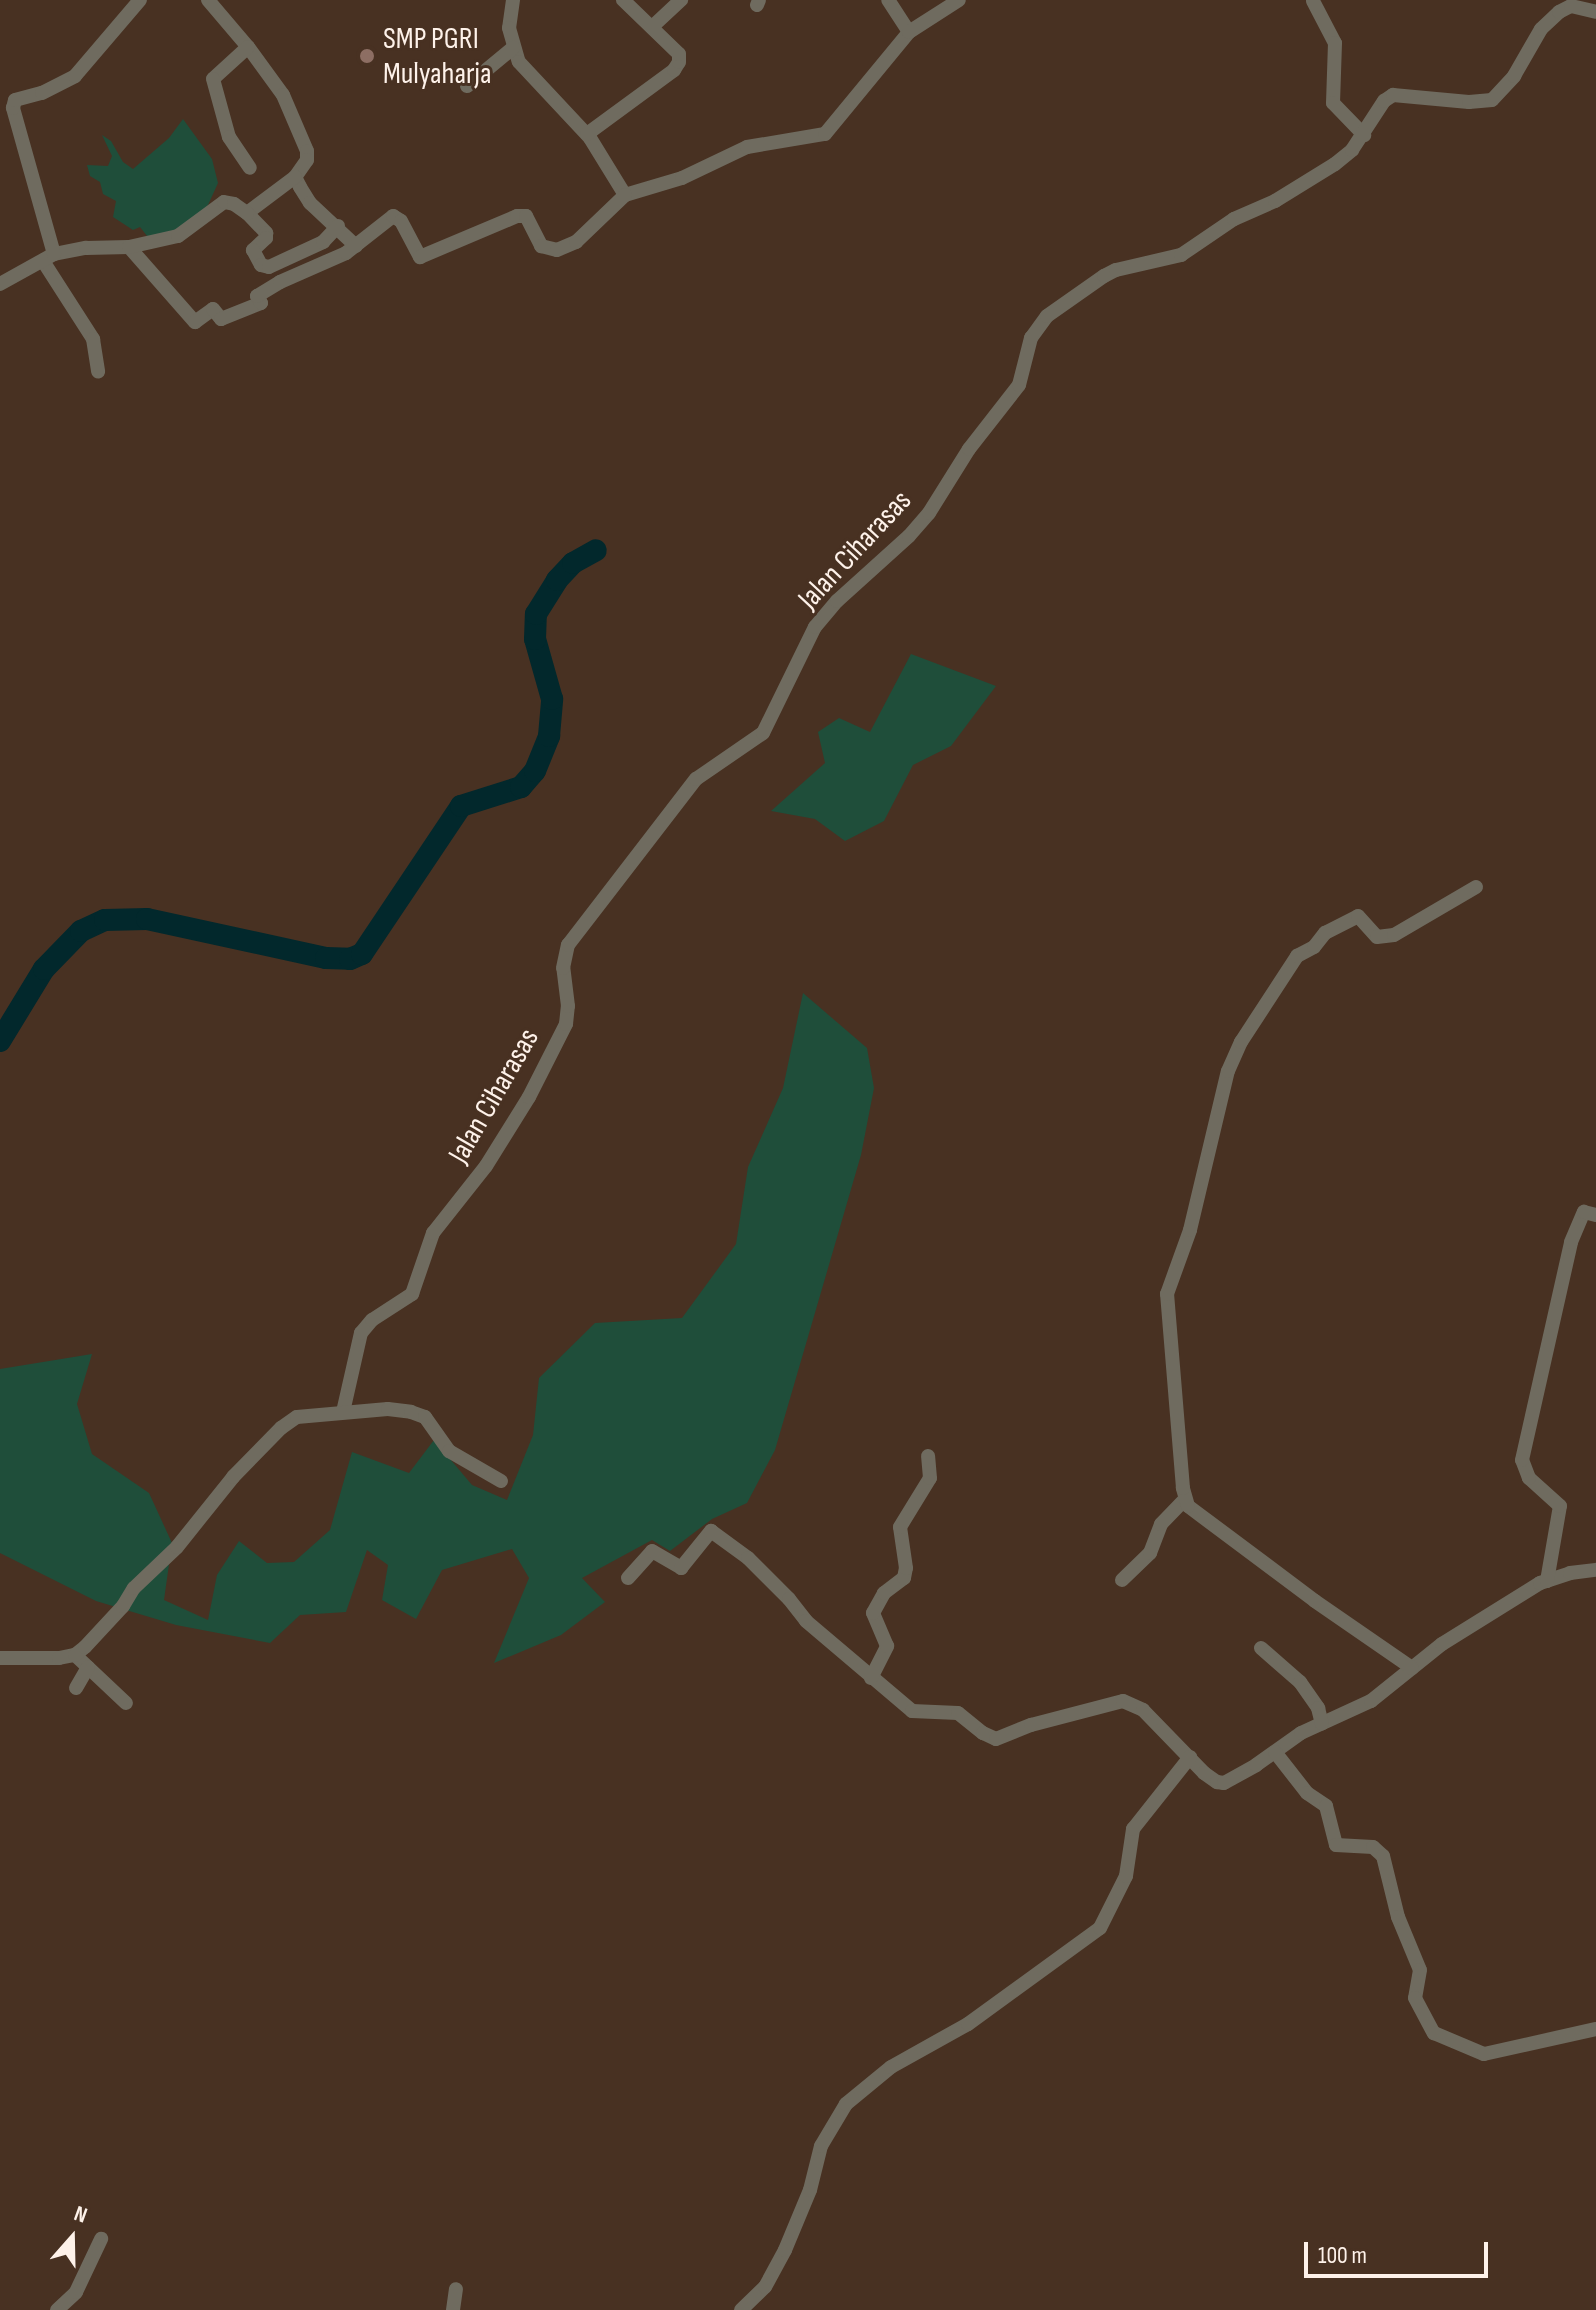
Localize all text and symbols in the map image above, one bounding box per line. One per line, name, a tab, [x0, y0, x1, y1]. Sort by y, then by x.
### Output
place label: SMP PGRI Mulyaharja	[383, 21, 492, 92]
marker: SMP PGRI Mulyaharja	[358, 47, 376, 65]
street label: Jalan Ciharasas	[791, 483, 919, 617]
street label: Jalan Ciharasas	[441, 1022, 547, 1170]
north arrow	[32, 2198, 112, 2278]
text: N	[70, 2200, 91, 2230]
scale bar	[1308, 2226, 1492, 2276]
text: 100 m	[1318, 2241, 1367, 2270]

